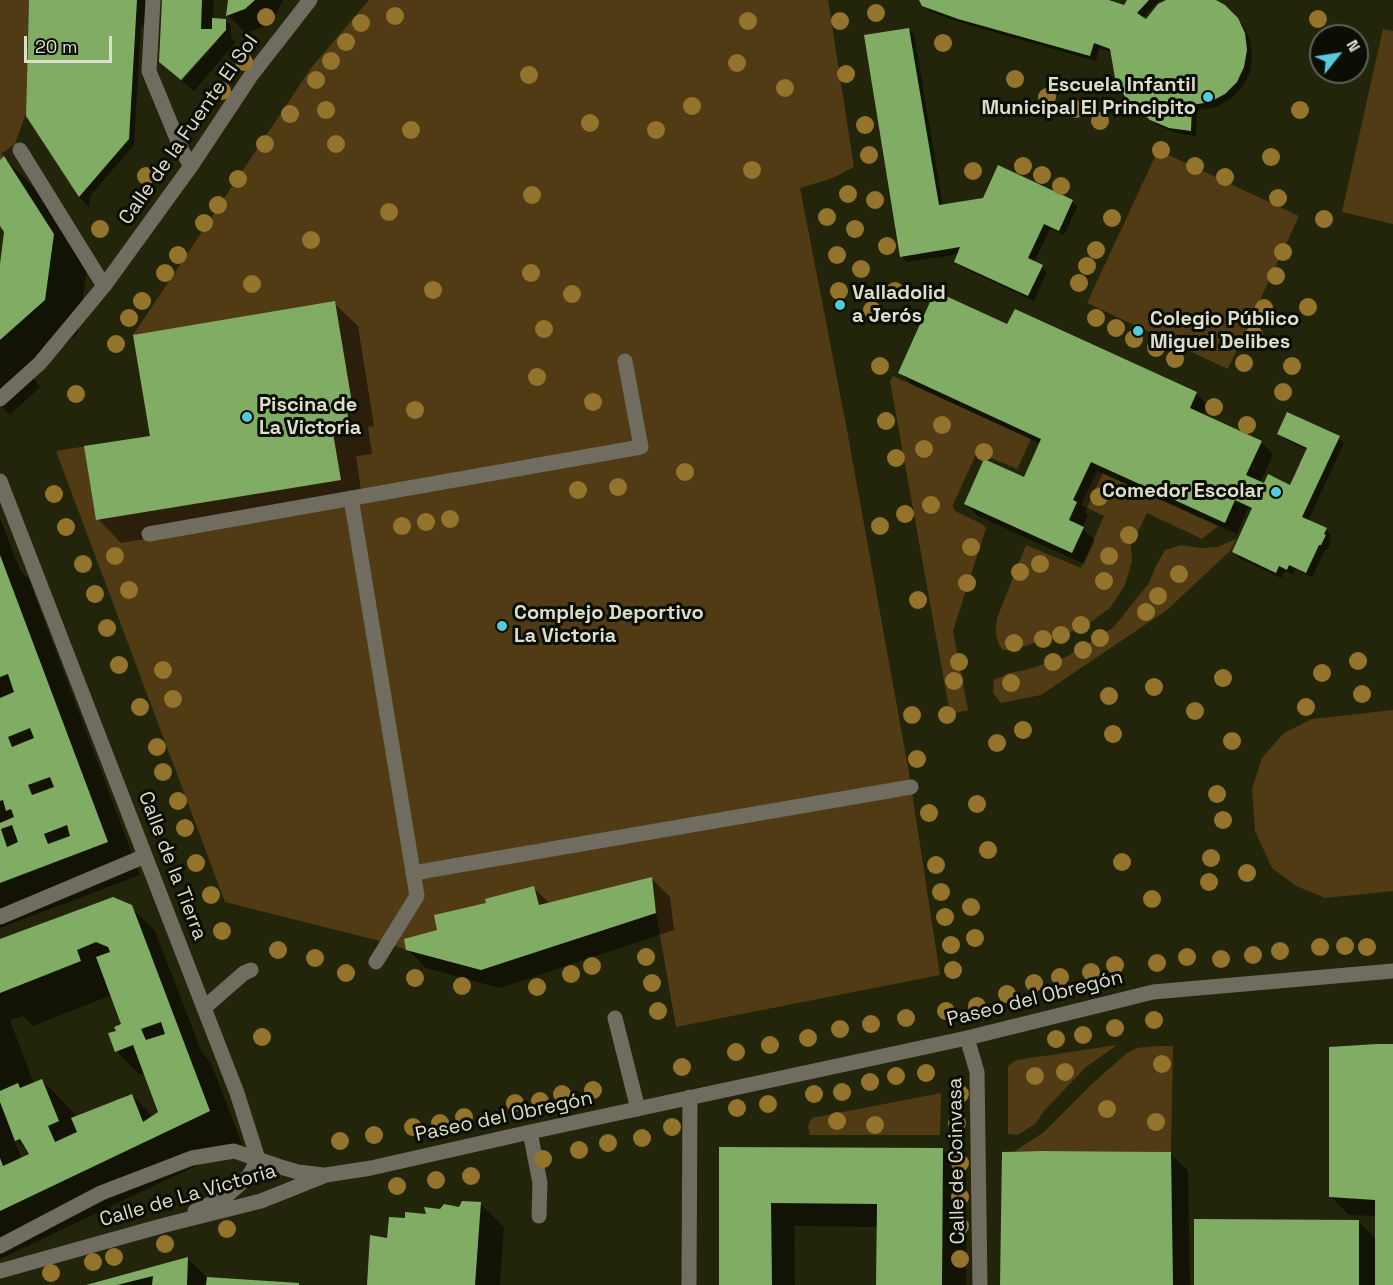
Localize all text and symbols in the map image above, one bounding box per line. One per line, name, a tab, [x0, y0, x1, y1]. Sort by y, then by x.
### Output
scale bar	[27, 24, 116, 62]
north arrow	[1309, 24, 1369, 84]
street label: Calle de la Fuente El Sol	[114, 31, 264, 229]
text: 20 m	[35, 35, 78, 58]
text: N	[1342, 36, 1365, 56]
place label: Escuela Infantil Municipal El Principito	[981, 74, 1196, 121]
marker: Escuela Infantil Municipal El Principito	[1201, 90, 1215, 104]
place label: Valladolid a Jerós	[852, 282, 946, 329]
marker: Valladolid a Jerós	[833, 298, 847, 312]
place label: Colegio Público Miguel Delibes	[1150, 308, 1299, 355]
marker: Colegio Público Miguel Delibes	[1131, 324, 1145, 338]
place label: Piscina de La Victoria	[259, 394, 361, 441]
marker: Piscina de La Victoria	[240, 410, 254, 424]
place label: Comedor Escolar	[1102, 480, 1264, 504]
marker: Comedor Escolar	[1269, 485, 1283, 499]
place label: Complejo Deportivo La Victoria	[514, 602, 704, 649]
marker: Complejo Deportivo La Victoria	[495, 619, 509, 633]
street label: Calle de la Tierra	[133, 788, 211, 944]
street label: Paseo del Obregón	[944, 966, 1126, 1032]
street label: Calle de Coinvasa	[944, 1077, 970, 1245]
street label: Paseo del Obregón	[413, 1086, 595, 1148]
street label: Calle de La Victoria	[97, 1159, 279, 1233]

